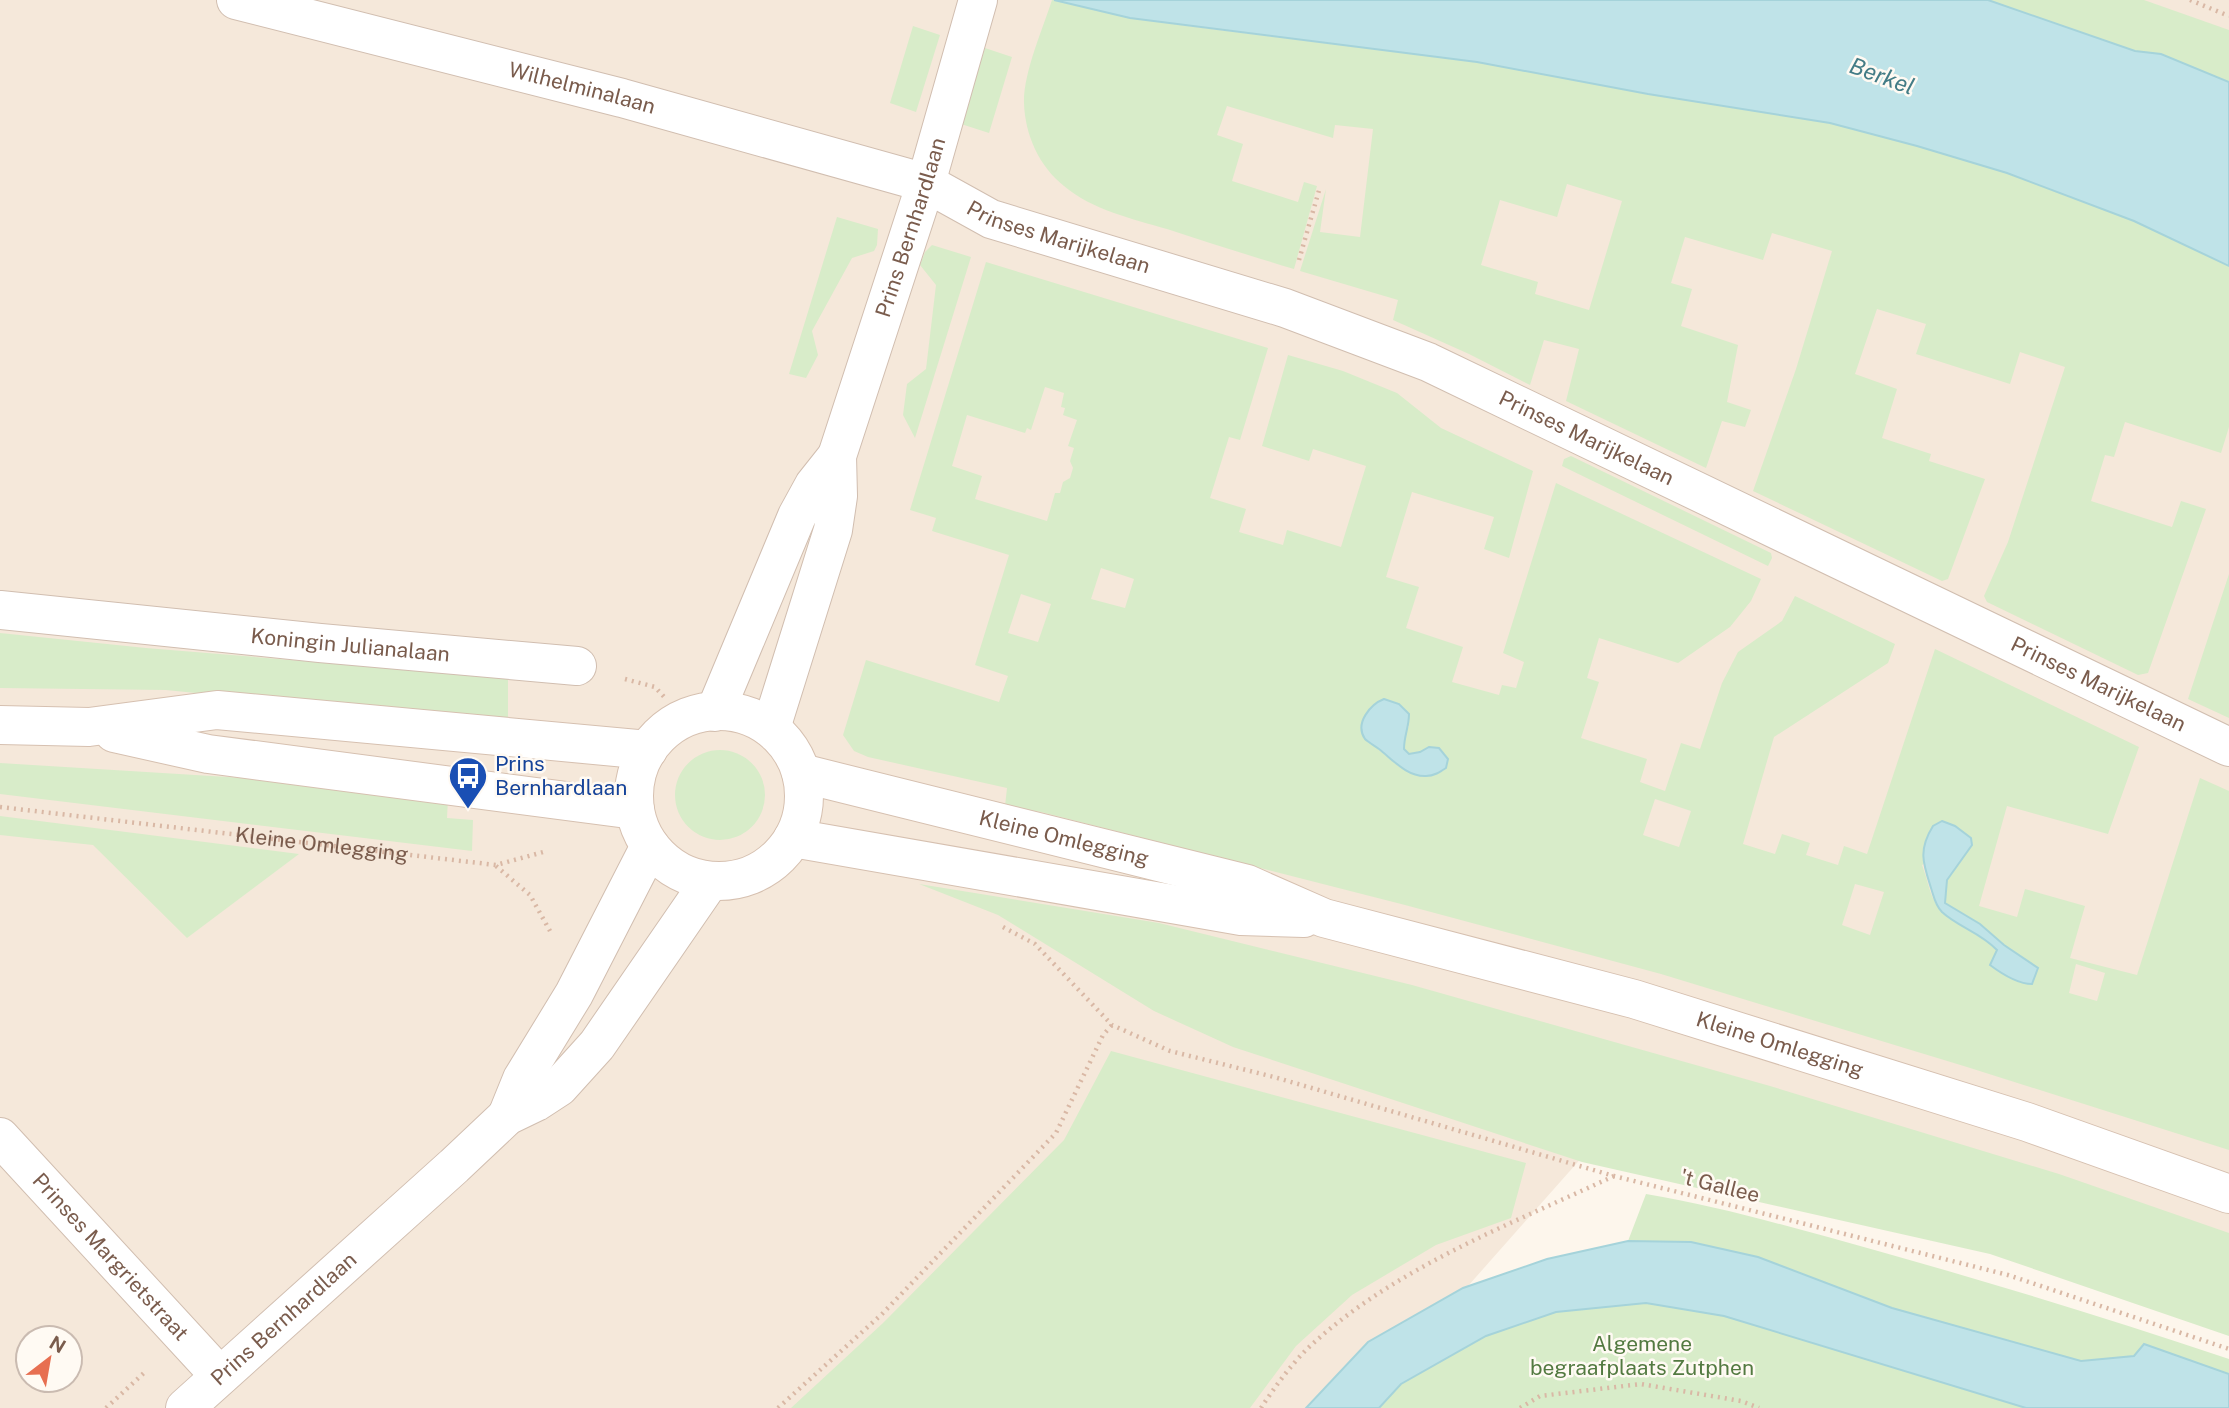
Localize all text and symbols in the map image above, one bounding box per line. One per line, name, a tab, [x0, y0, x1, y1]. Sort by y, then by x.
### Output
water label: Berkel	[1846, 51, 1918, 100]
street label: Wilhelminalaan	[506, 57, 658, 119]
street label: Prins Bernhardlaan	[870, 135, 950, 320]
street label: Prinses Marijkelaan	[963, 195, 1153, 278]
street label: Prinses Marijkelaan	[1495, 385, 1678, 490]
street label: Koningin Julianalaan	[250, 623, 451, 667]
street label: Prinses Marijkelaan	[2007, 631, 2190, 736]
place label: Prins Bernhardlaan	[495, 751, 627, 800]
bus stop icon: Prins Bernhardlaan	[447, 755, 489, 810]
street label: Kleine Omlegging	[977, 805, 1152, 871]
street label: Kleine Omlegging	[234, 822, 410, 867]
street label: Kleine Omlegging	[1693, 1006, 1867, 1082]
street label: 't Gallee	[1678, 1164, 1762, 1207]
street label: Prinses Margrietstraat	[28, 1168, 194, 1345]
street label: Prins Bernhardlaan	[206, 1247, 361, 1391]
north arrow	[14, 1324, 84, 1394]
text: N	[46, 1331, 70, 1358]
park label: Algemene begraafplaats Zutphen	[1530, 1331, 1754, 1380]

